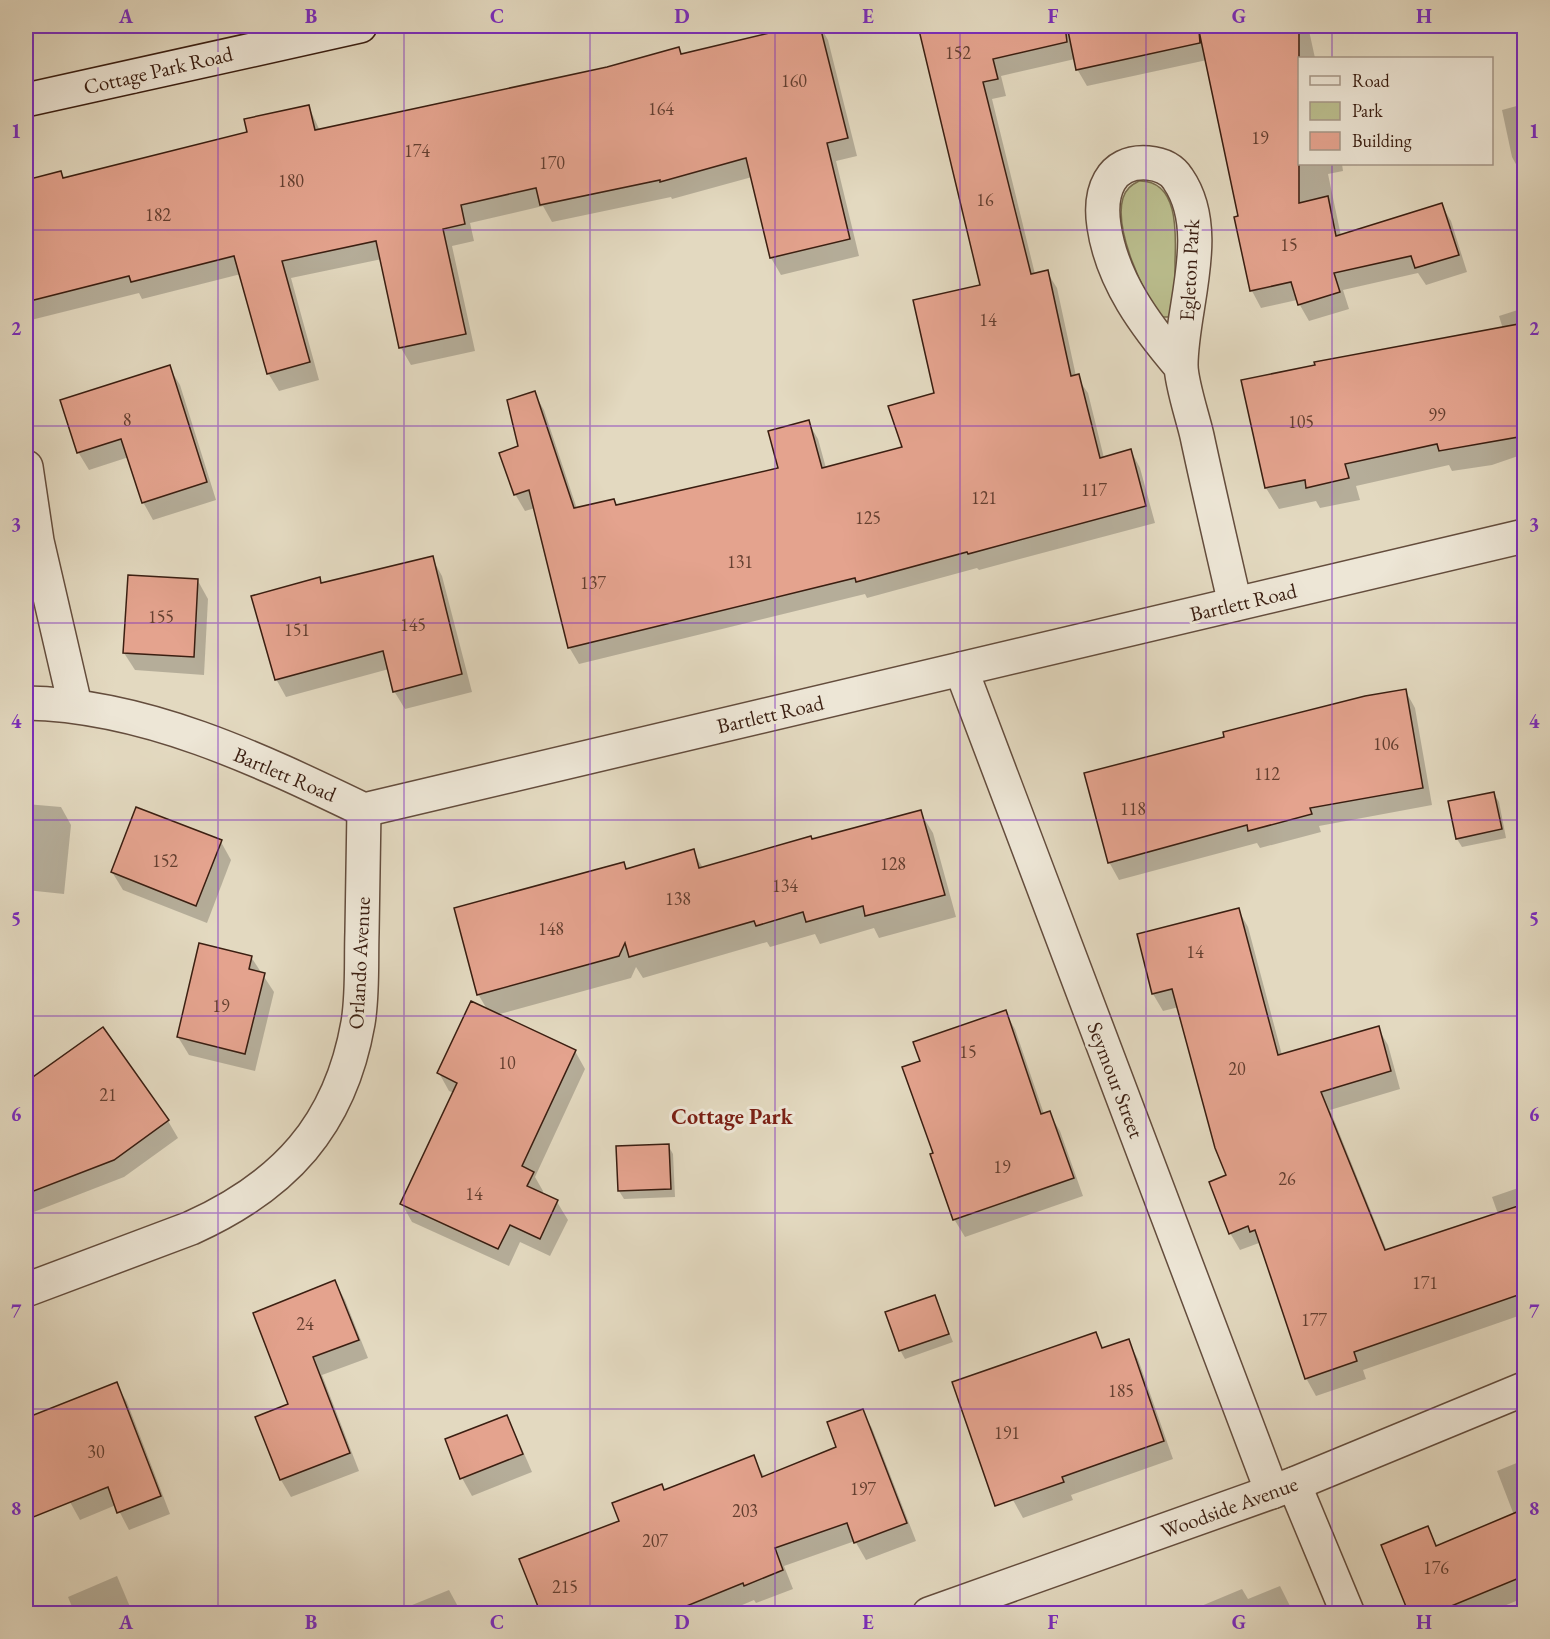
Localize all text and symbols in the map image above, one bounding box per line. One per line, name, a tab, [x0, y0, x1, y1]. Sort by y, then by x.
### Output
text: A	[118, 3, 134, 29]
text: B	[305, 3, 317, 29]
text: C	[490, 3, 504, 29]
text: D	[674, 3, 690, 29]
text: E	[862, 3, 874, 29]
text: F	[1048, 3, 1059, 29]
text: G	[1232, 3, 1246, 29]
text: H	[1416, 3, 1432, 29]
street label: Cottage Park Road	[81, 40, 236, 100]
house number: 152	[945, 41, 971, 64]
legend	[1298, 57, 1493, 165]
house number: 160	[781, 69, 807, 92]
text: Road	[1352, 69, 1391, 92]
house number: 164	[648, 97, 674, 120]
text: Park	[1352, 99, 1383, 122]
text: 1	[11, 118, 21, 144]
text: 1	[1529, 118, 1539, 144]
house number: 19	[1251, 126, 1269, 149]
text: Building	[1352, 129, 1412, 152]
house number: 174	[404, 139, 430, 162]
house number: 170	[539, 151, 565, 174]
house number: 180	[278, 169, 304, 192]
house number: 16	[976, 188, 994, 211]
house number: 182	[145, 203, 171, 226]
street label: Egleton Park	[1173, 217, 1205, 322]
house number: 15	[1280, 233, 1298, 256]
house number: 14	[979, 308, 997, 331]
text: 2	[11, 315, 22, 341]
text: 2	[1529, 315, 1540, 341]
house number: 99	[1428, 403, 1446, 426]
house number: 8	[123, 408, 131, 431]
house number: 105	[1288, 410, 1314, 433]
house number: 117	[1081, 478, 1107, 501]
house number: 121	[971, 486, 997, 509]
house number: 125	[855, 506, 881, 529]
text: 3	[11, 511, 21, 537]
text: 3	[1529, 511, 1539, 537]
house number: 131	[727, 550, 753, 573]
house number: 137	[580, 571, 606, 594]
street label: Bartlett Road	[1187, 577, 1299, 627]
house number: 155	[148, 605, 174, 628]
house number: 145	[400, 613, 426, 636]
house number: 151	[284, 618, 310, 641]
street label: Bartlett Road	[714, 689, 826, 739]
text: 4	[11, 708, 22, 734]
text: 4	[1529, 708, 1540, 734]
house number: 106	[1373, 732, 1399, 755]
street label: Bartlett Road	[230, 740, 341, 808]
house number: 112	[1254, 762, 1280, 785]
house number: 118	[1120, 797, 1146, 820]
house number: 152	[152, 849, 178, 872]
house number: 128	[880, 852, 906, 875]
house number: 134	[772, 874, 798, 897]
house number: 138	[665, 887, 691, 910]
street label: Orlando Avenue	[342, 896, 376, 1030]
text: 5	[11, 905, 21, 931]
text: 5	[1529, 905, 1539, 931]
house number: 148	[538, 917, 564, 940]
house number: 14	[1186, 940, 1204, 963]
house number: 19	[212, 994, 230, 1017]
street label: Seymour Street	[1081, 1018, 1151, 1142]
house number: 15	[959, 1040, 977, 1063]
house number: 10	[498, 1051, 516, 1074]
house number: 20	[1228, 1057, 1246, 1080]
house number: 21	[99, 1083, 117, 1106]
text: 6	[11, 1101, 22, 1127]
text: 6	[1529, 1101, 1540, 1127]
district label: Cottage Park	[671, 1102, 794, 1131]
house number: 19	[993, 1155, 1011, 1178]
house number: 26	[1278, 1167, 1296, 1190]
house number: 14	[465, 1182, 483, 1205]
house number: 171	[1412, 1271, 1438, 1294]
text: 7	[11, 1298, 22, 1324]
text: 7	[1529, 1298, 1540, 1324]
house number: 177	[1301, 1308, 1327, 1331]
house number: 24	[296, 1312, 314, 1335]
house number: 185	[1108, 1379, 1134, 1402]
house number: 191	[994, 1421, 1020, 1444]
house number: 30	[87, 1440, 105, 1463]
street label: Woodside Avenue	[1157, 1470, 1301, 1544]
house number: 197	[850, 1477, 876, 1500]
text: 8	[11, 1495, 21, 1521]
text: 8	[1529, 1495, 1539, 1521]
house number: 203	[732, 1499, 758, 1522]
house number: 207	[642, 1529, 668, 1552]
house number: 176	[1423, 1556, 1449, 1579]
house number: 215	[552, 1575, 578, 1598]
text: A	[118, 1609, 134, 1635]
text: B	[305, 1609, 317, 1635]
text: C	[490, 1609, 504, 1635]
text: D	[674, 1609, 690, 1635]
text: E	[862, 1609, 874, 1635]
text: F	[1048, 1609, 1059, 1635]
text: G	[1232, 1609, 1246, 1635]
text: H	[1416, 1609, 1432, 1635]

